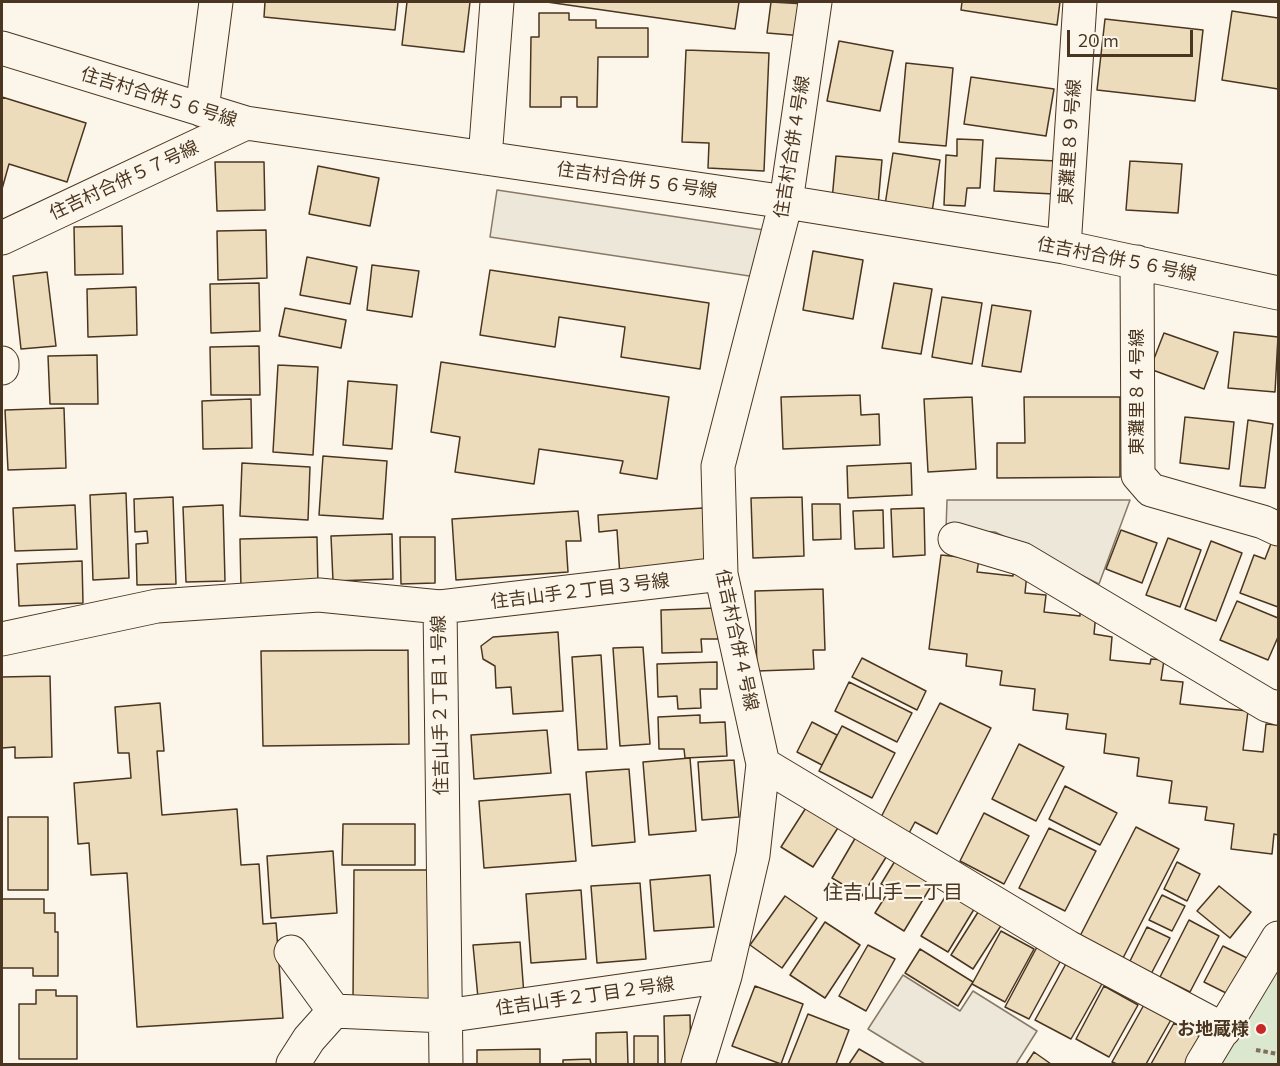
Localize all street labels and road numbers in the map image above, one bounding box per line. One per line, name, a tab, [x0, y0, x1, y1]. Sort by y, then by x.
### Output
street label: 住吉村合併５６号線	[78, 63, 240, 131]
street label: 住吉村合併４号線	[770, 74, 814, 220]
street label: 東灘里８９号線	[1055, 78, 1085, 206]
street label: 住吉村合併５７号線	[46, 136, 202, 224]
street label: 住吉村合併５６号線	[555, 158, 719, 202]
street label: 住吉村合併５６号線	[1035, 233, 1199, 285]
street label: 東灘里８４号線	[1126, 329, 1148, 455]
street label: 住吉村合併４号線	[711, 567, 763, 713]
street label: 住吉山手２丁目３号線	[489, 569, 671, 613]
street label: 住吉山手２丁目１号線	[428, 615, 452, 795]
street label: 住吉山手２丁目２号線	[494, 973, 676, 1019]

